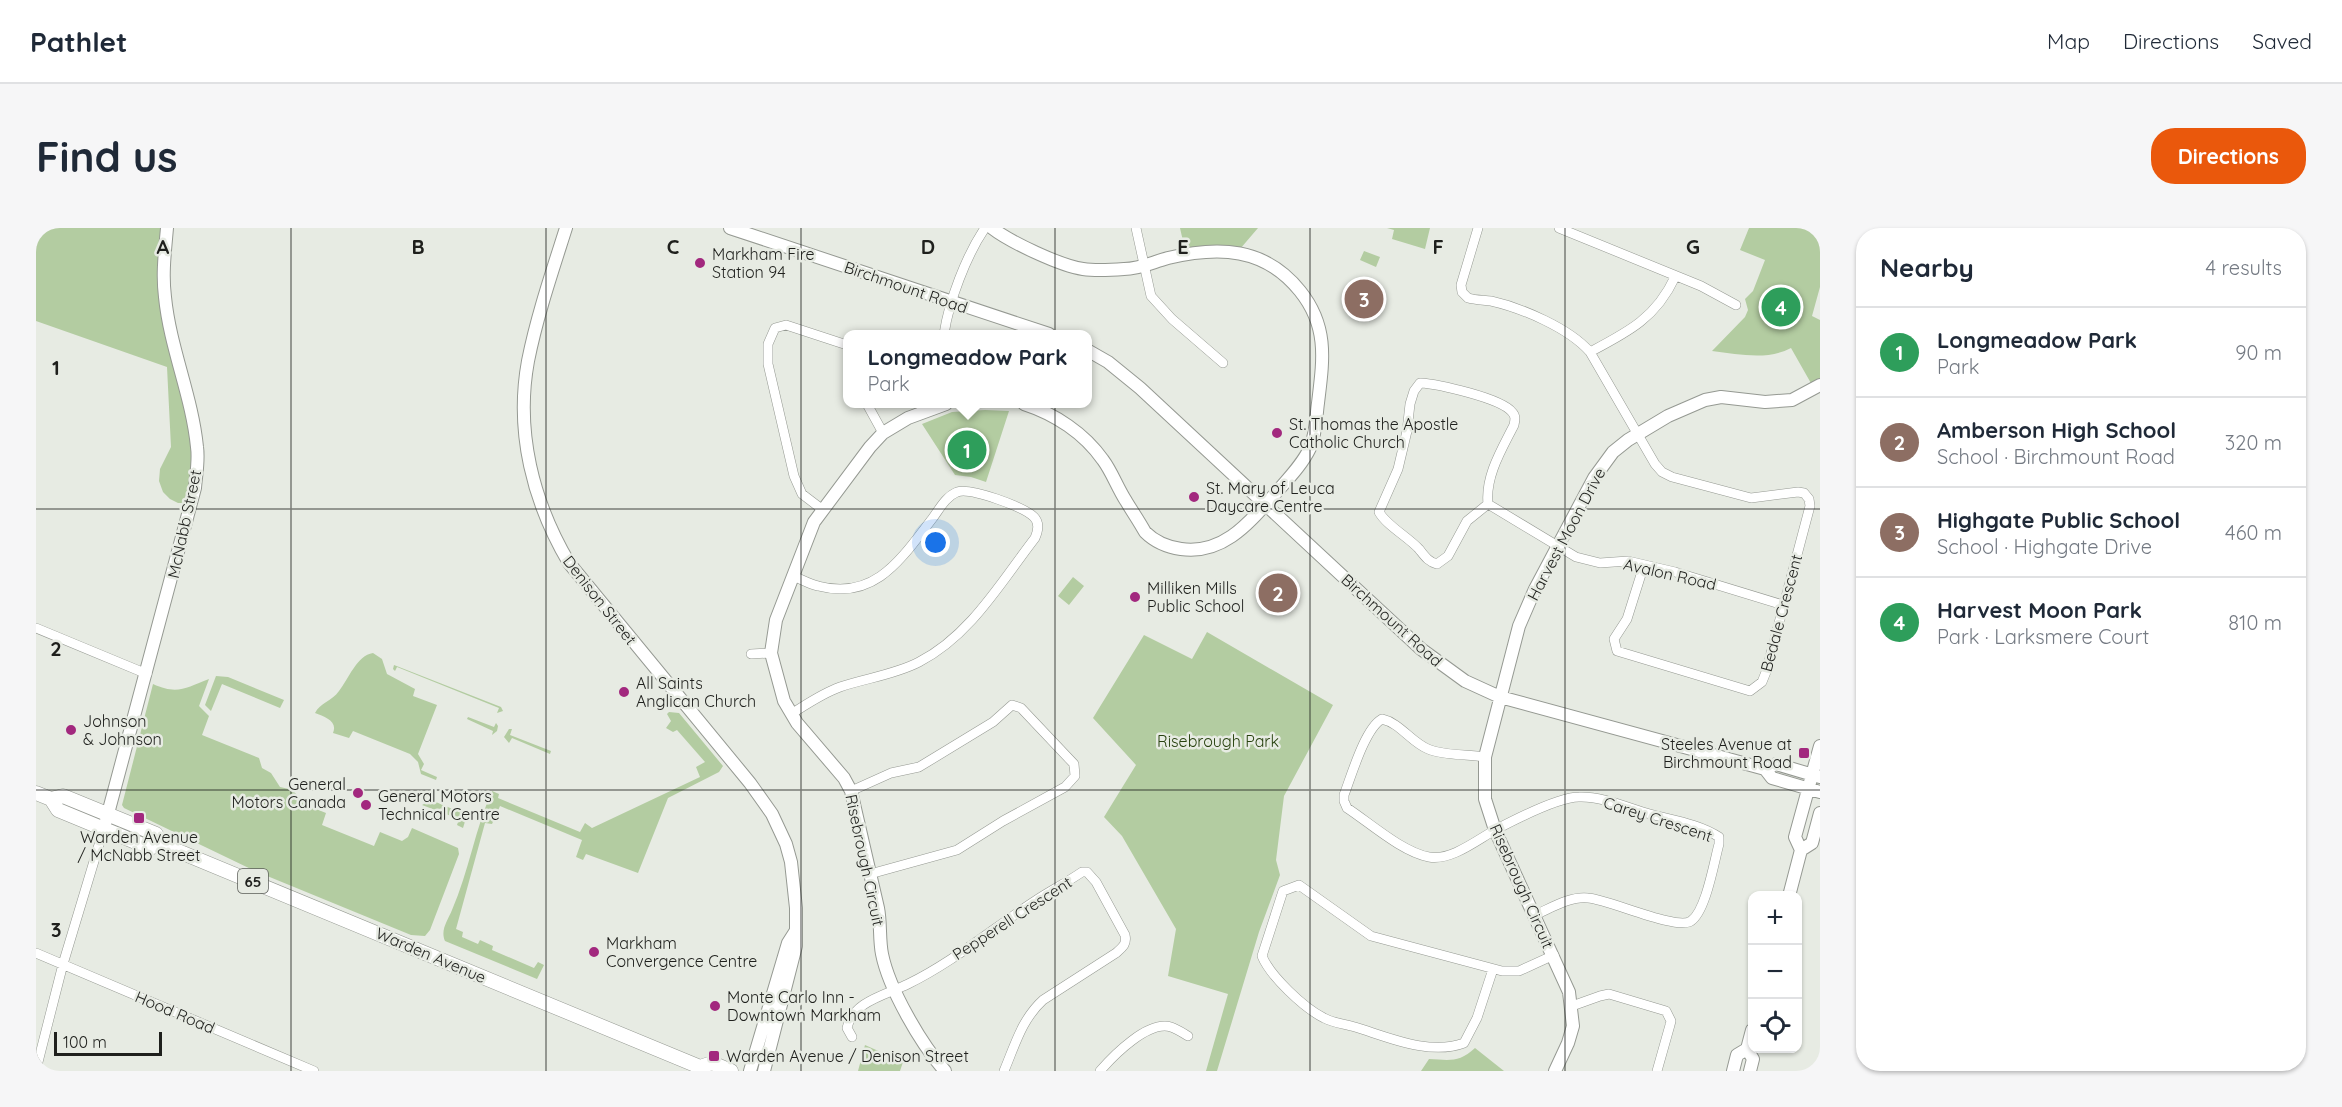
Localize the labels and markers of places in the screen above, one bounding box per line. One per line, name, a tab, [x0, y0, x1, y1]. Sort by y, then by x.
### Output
place label: Markham Fire Station 94	[712, 244, 815, 282]
marker: Markham Fire Station 94	[693, 256, 707, 270]
pin: 3	[1344, 276, 1384, 322]
pin: 4	[1762, 284, 1800, 329]
place label: St. Thomas the Apostle Catholic Church	[1289, 414, 1458, 452]
marker: St. Thomas the Apostle Catholic Church	[1270, 426, 1284, 440]
pin: 1	[948, 428, 986, 472]
place label: St. Mary of Leuca Daycare Centre	[1206, 478, 1335, 516]
marker: St. Mary of Leuca Daycare Centre	[1187, 490, 1201, 504]
pin: 2	[1258, 570, 1298, 616]
place label: Milliken Mills Public School	[1147, 578, 1244, 616]
marker: Milliken Mills Public School	[1128, 590, 1142, 604]
place label: All Saints Anglican Church	[636, 673, 756, 711]
marker: All Saints Anglican Church	[617, 685, 631, 699]
place label: Johnson & Johnson	[83, 711, 162, 749]
marker: Johnson & Johnson	[64, 723, 78, 737]
place label: Steeles Avenue at Birchmount Road	[1661, 734, 1792, 772]
marker: Steeles Avenue at Birchmount Road	[1797, 746, 1811, 760]
place label: General Motors Canada	[232, 774, 346, 812]
marker: General Motors Canada	[351, 786, 365, 800]
place label: General Motors Technical Centre	[378, 786, 500, 824]
marker: General Motors Technical Centre	[359, 798, 373, 812]
marker: Warden Avenue / McNabb Street	[132, 811, 146, 825]
place label: Warden Avenue / McNabb Street	[77, 827, 201, 865]
place label: Markham Convergence Centre	[606, 933, 757, 971]
marker: Markham Convergence Centre	[587, 945, 601, 959]
place label: Monte Carlo Inn - Downtown Markham	[727, 987, 881, 1025]
marker: Monte Carlo Inn - Downtown Markham	[708, 999, 722, 1013]
place label: Warden Avenue / Denison Street	[726, 1046, 969, 1066]
marker: Warden Avenue / Denison Street	[707, 1049, 721, 1063]

